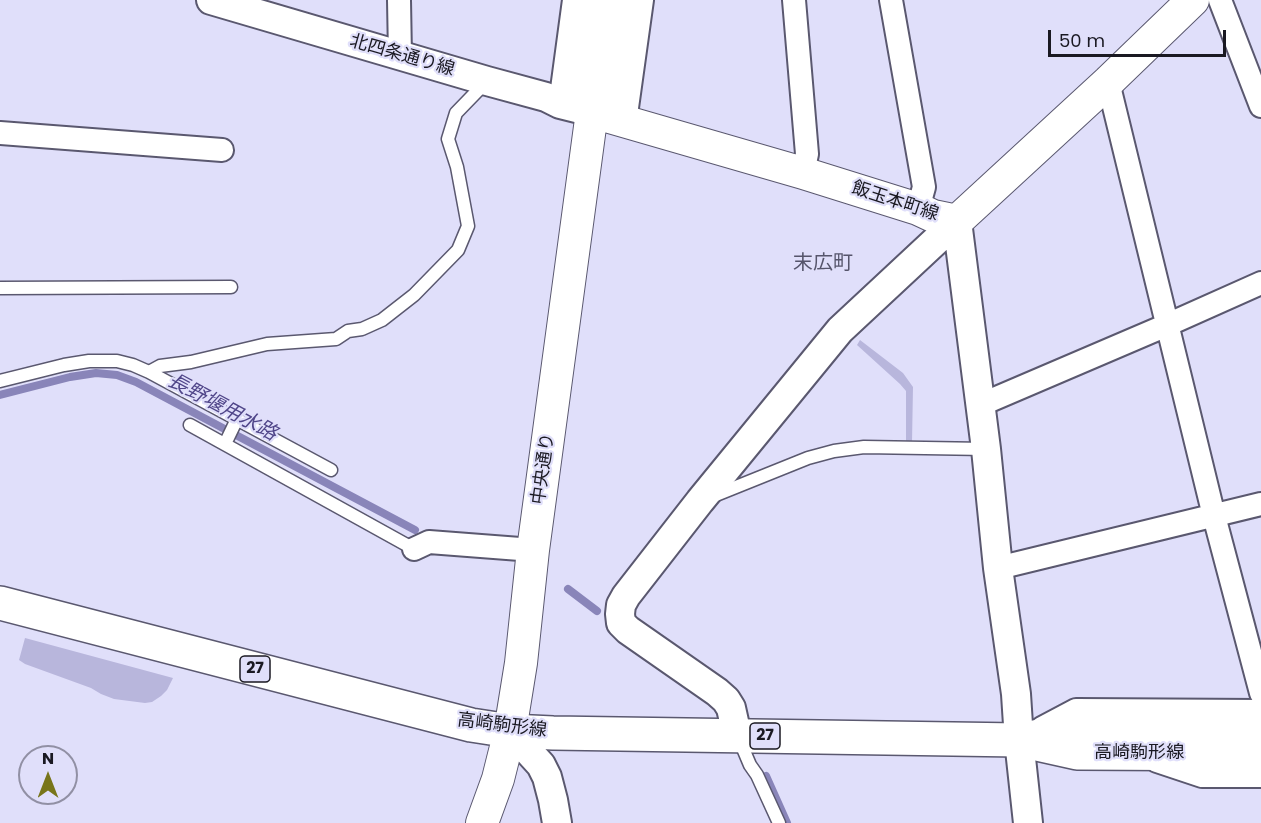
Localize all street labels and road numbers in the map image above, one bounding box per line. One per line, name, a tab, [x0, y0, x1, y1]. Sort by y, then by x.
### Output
street label: 北四条通り線	[347, 31, 457, 81]
street label: 飯玉本町線	[849, 178, 941, 226]
street label: 中央通り	[528, 432, 560, 506]
road number: 27	[240, 656, 270, 682]
street label: 高崎駒形線	[456, 710, 548, 742]
road number: 27	[750, 723, 780, 749]
street label: 高崎駒形線	[1094, 742, 1184, 764]

